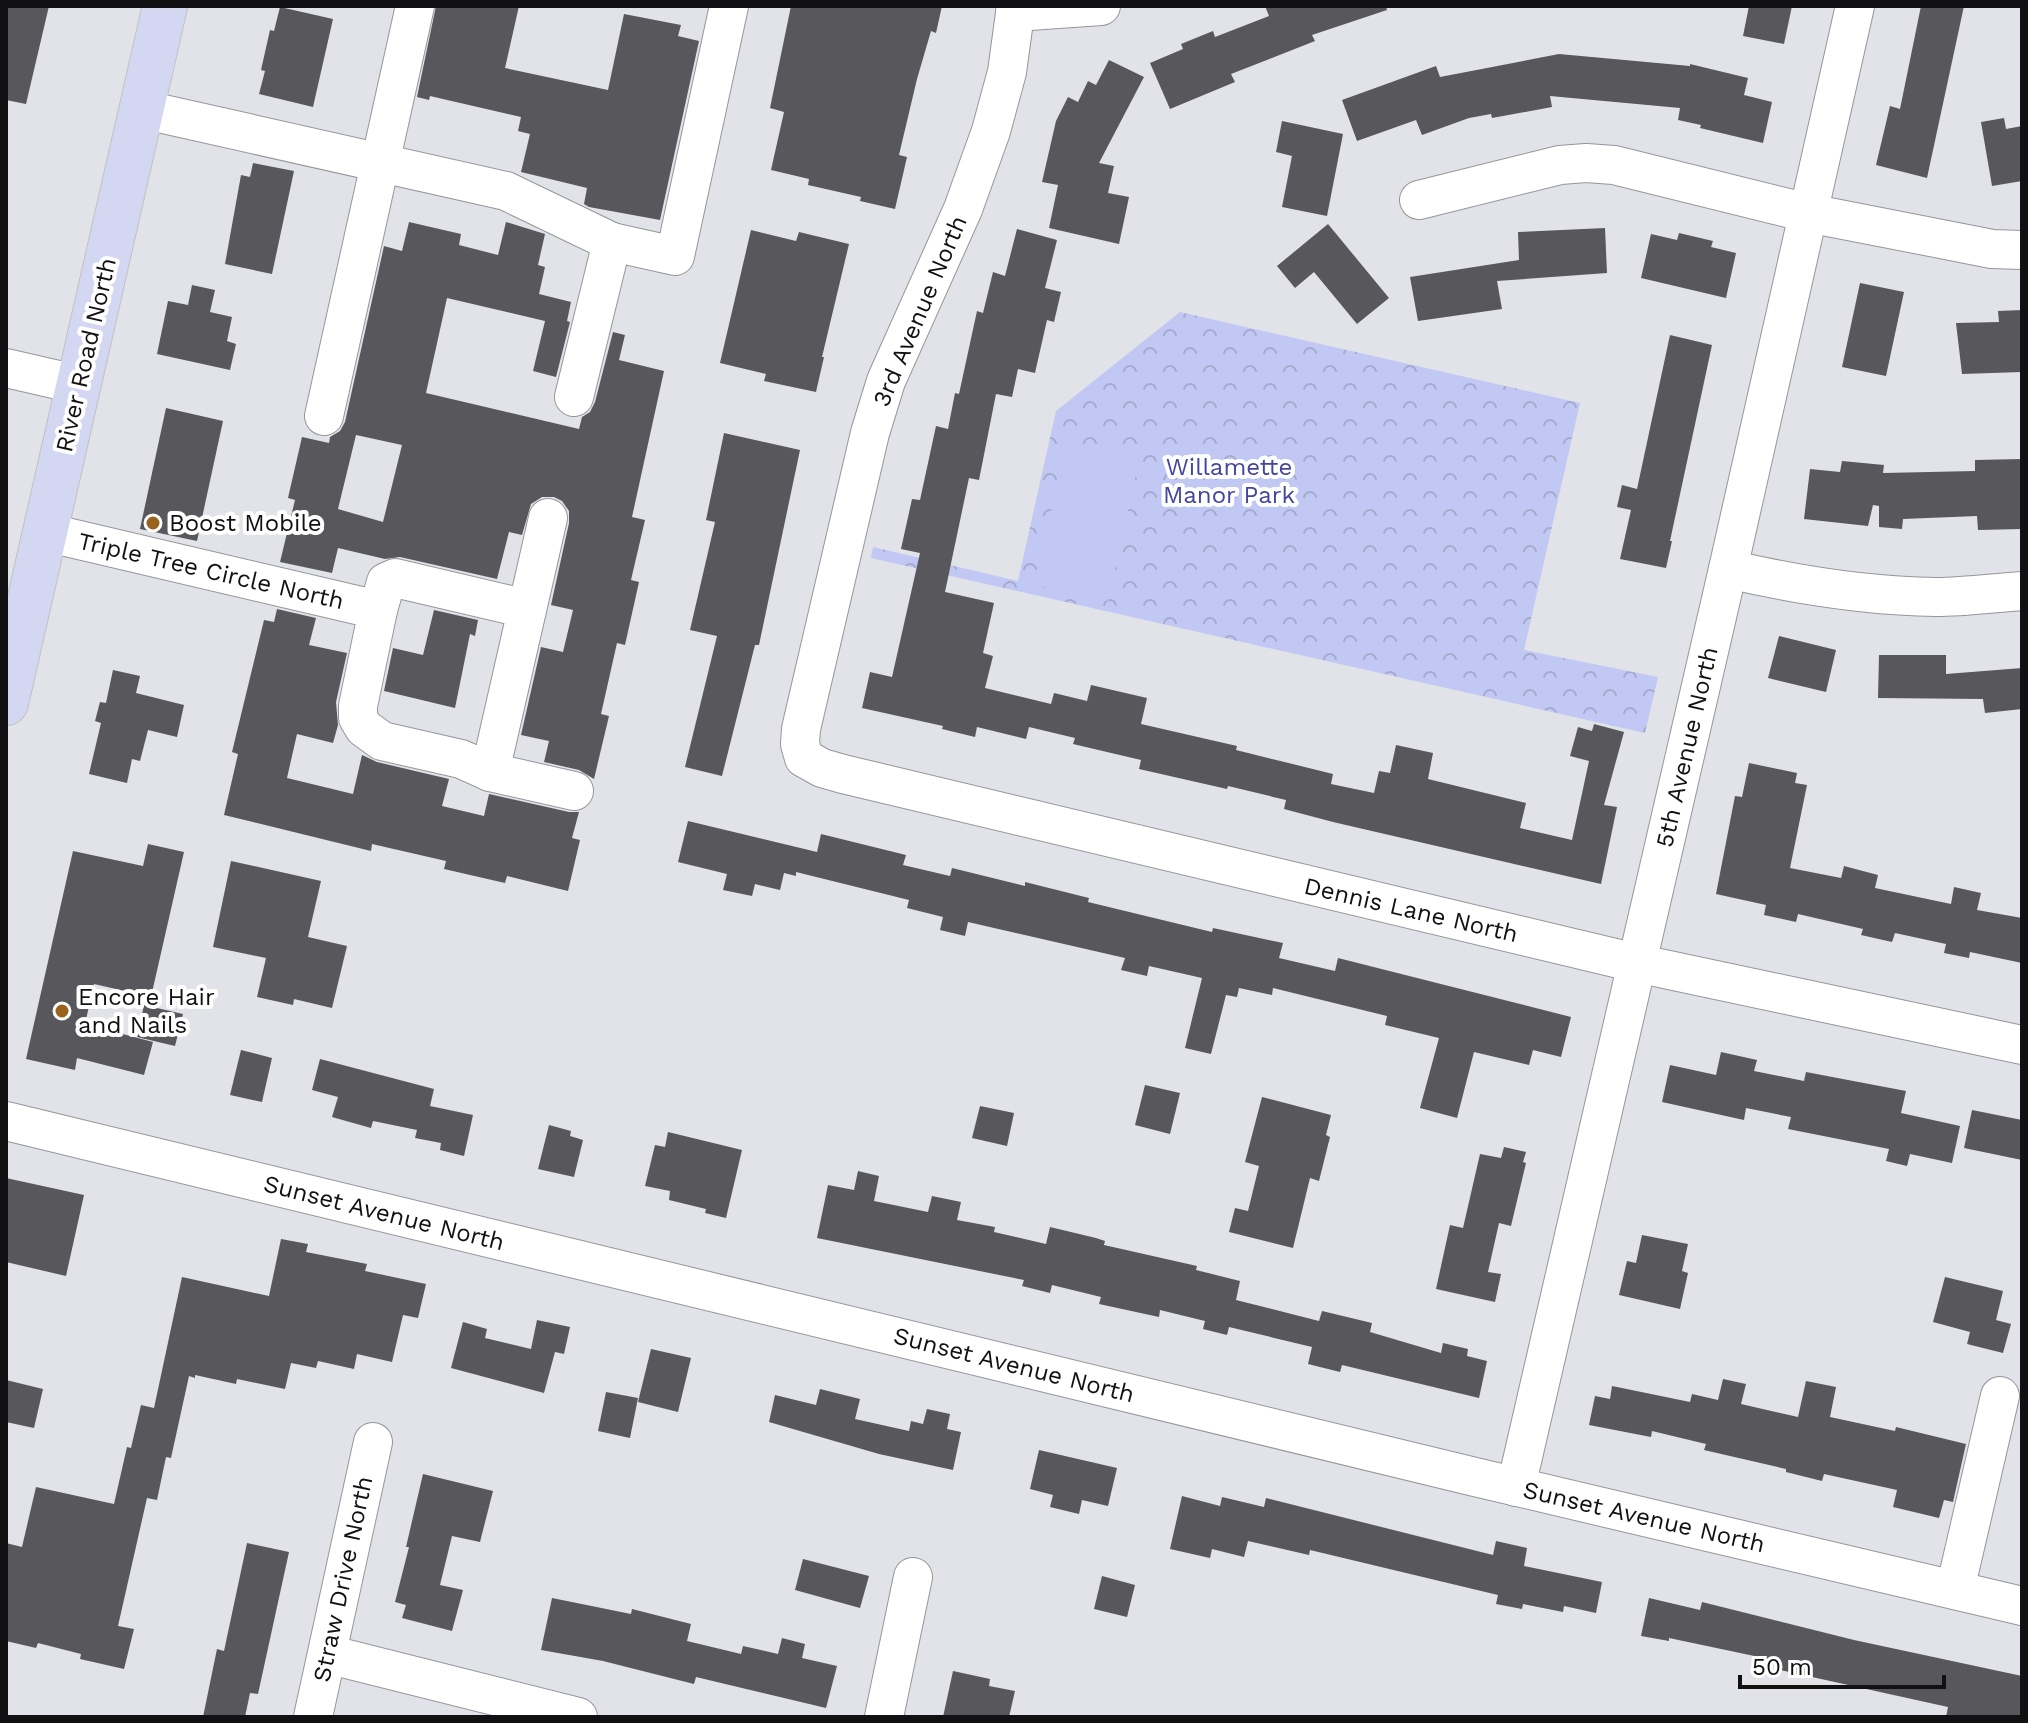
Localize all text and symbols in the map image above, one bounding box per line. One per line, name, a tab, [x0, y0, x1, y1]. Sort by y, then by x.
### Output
street label: 3rd Avenue North	[867, 211, 973, 411]
street label: River Road North	[50, 255, 122, 455]
park label: Willamette Manor Park	[1163, 453, 1296, 509]
place label: Boost Mobile	[169, 509, 322, 537]
marker: Boost Mobile	[144, 514, 162, 532]
street label: Triple Tree Circle North	[75, 527, 347, 615]
street label: 5th Avenue North	[1650, 644, 1724, 850]
street label: Dennis Lane North	[1301, 872, 1521, 948]
place label: Encore Hair and Nails	[78, 983, 215, 1039]
marker: Encore Hair and Nails	[53, 1002, 71, 1020]
street label: Sunset Avenue North	[261, 1170, 507, 1256]
street label: Sunset Avenue North	[891, 1322, 1137, 1408]
street label: Straw Drive North	[308, 1474, 378, 1684]
street label: Sunset Avenue North	[1520, 1476, 1768, 1558]
scale bar	[1740, 1639, 1944, 1689]
text: 50 m	[1752, 1653, 1812, 1681]

